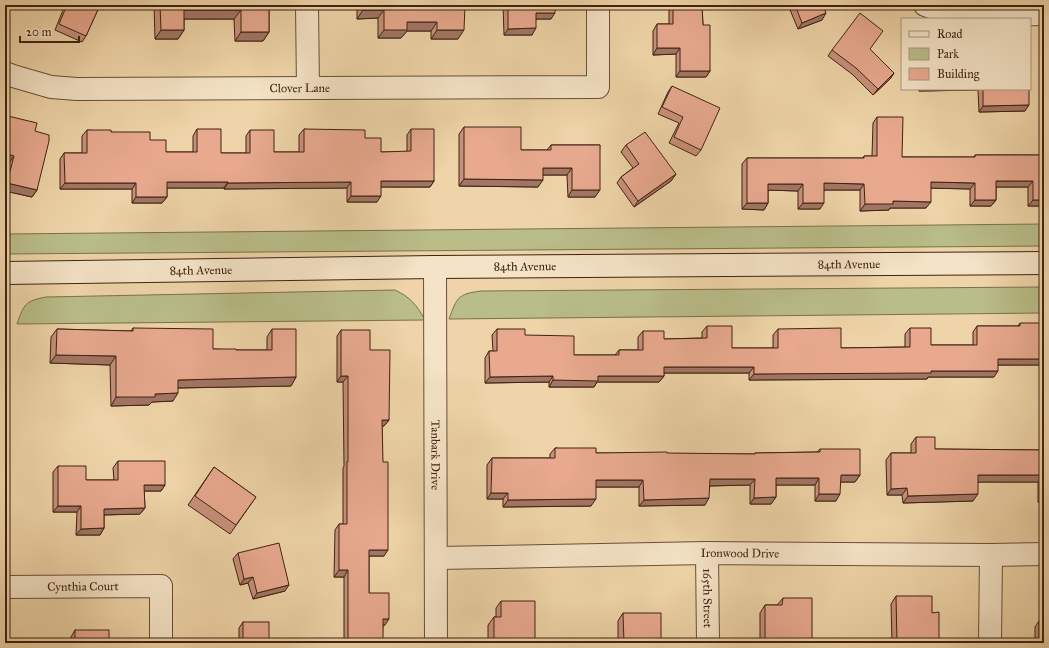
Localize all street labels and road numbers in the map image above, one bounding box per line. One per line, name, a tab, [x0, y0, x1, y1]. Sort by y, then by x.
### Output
street label: Clover Lane	[269, 81, 330, 95]
street label: 84th Avenue	[818, 257, 880, 271]
street label: 84th Avenue	[494, 259, 556, 274]
street label: 84th Avenue	[170, 263, 232, 278]
street label: Tanbark Drive	[428, 420, 443, 490]
street label: Ironwood Drive	[701, 546, 779, 561]
street label: 165th Street	[700, 568, 715, 629]
street label: Cynthia Court	[47, 579, 120, 594]

